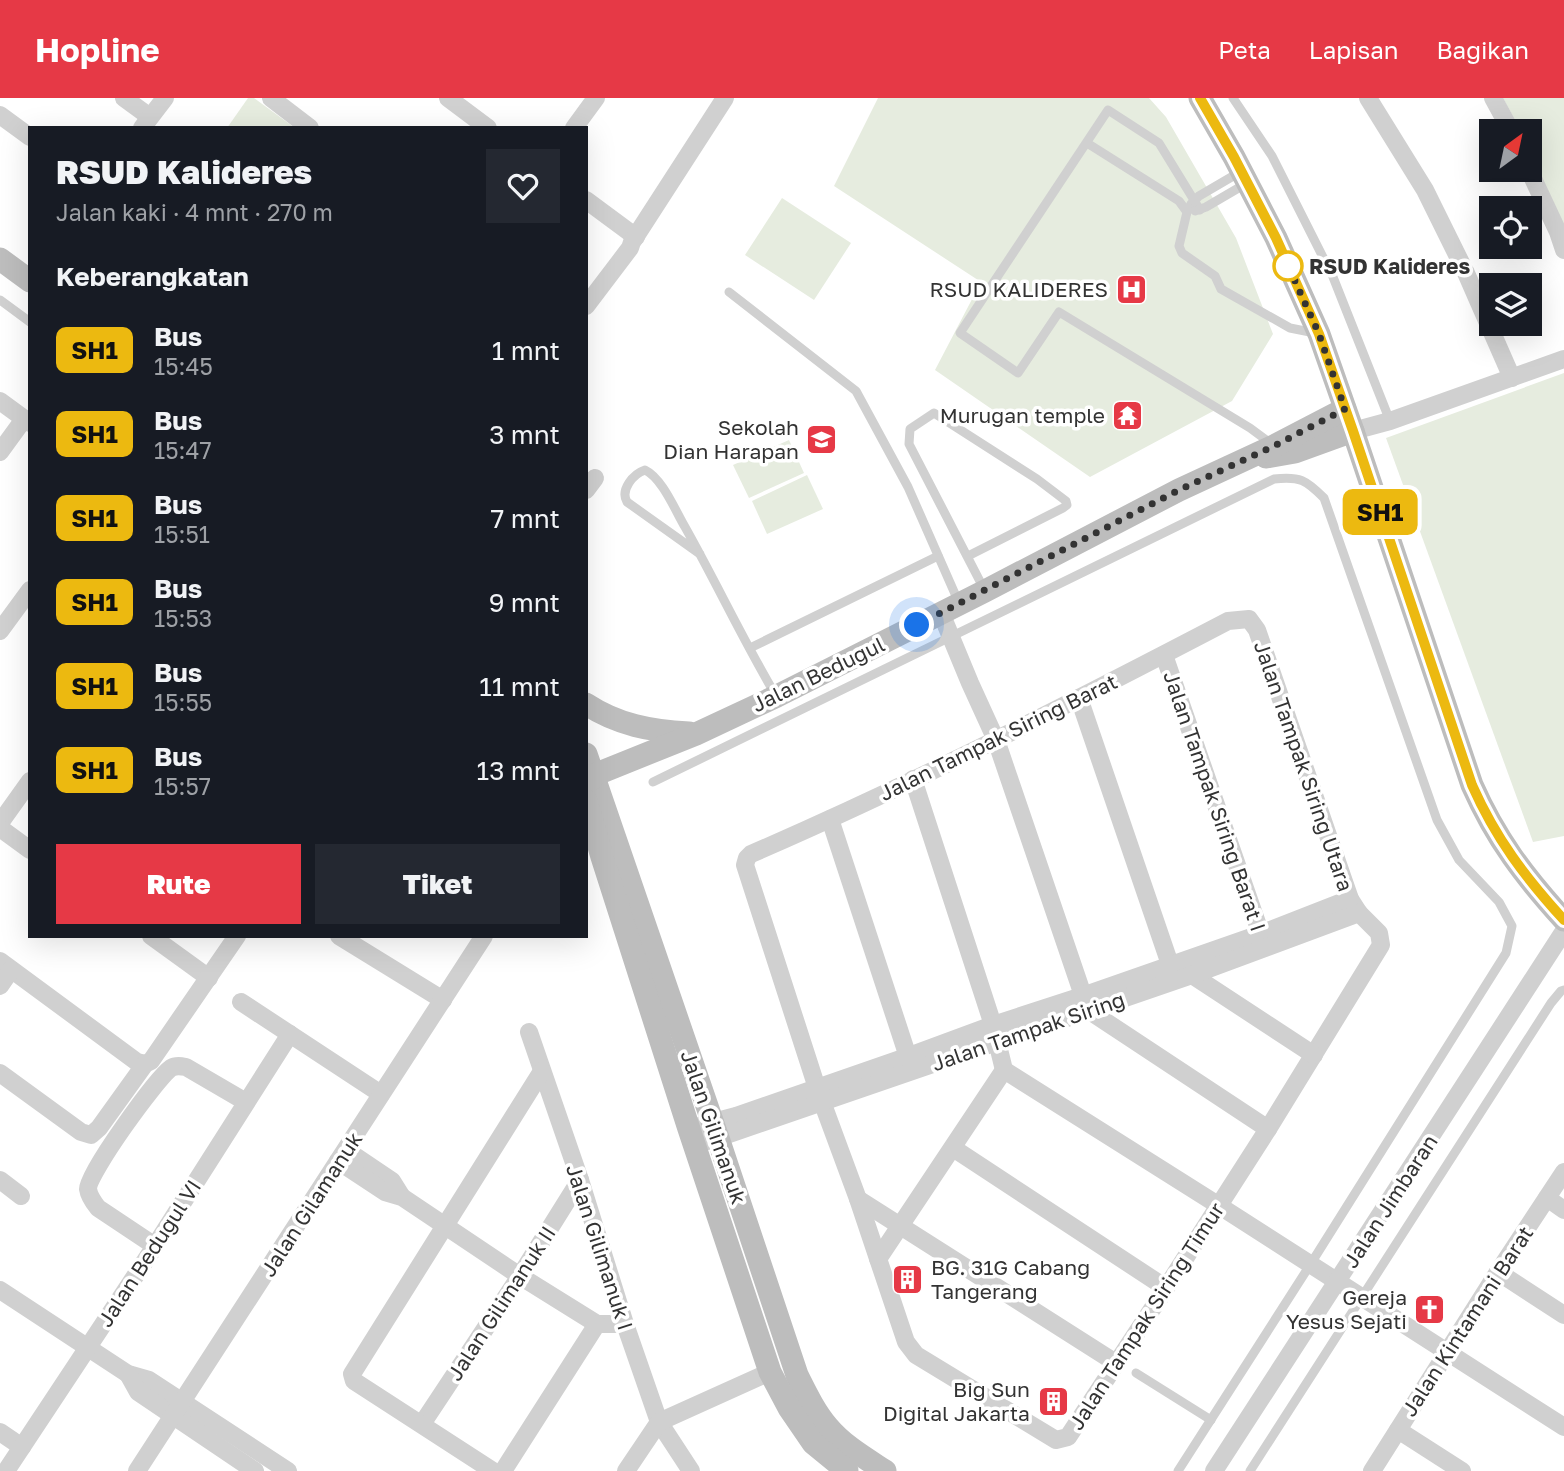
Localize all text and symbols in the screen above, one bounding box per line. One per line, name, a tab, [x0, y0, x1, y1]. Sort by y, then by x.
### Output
text: Hopline	[35, 30, 160, 69]
text: Peta	[1218, 35, 1271, 64]
text: Lapisan	[1309, 35, 1399, 64]
text: Bagikan	[1437, 35, 1529, 64]
north arrow	[1479, 119, 1542, 182]
map controls	[1479, 119, 1542, 336]
button: heart	[486, 149, 560, 223]
text: RSUD Kalideres	[56, 152, 312, 191]
button: locate	[1479, 196, 1542, 259]
text: Jalan kaki · 4 mnt · 270 m	[56, 198, 333, 226]
marker: RSUD Kalideres	[1273, 251, 1303, 281]
place label: RSUD Kalideres	[1309, 253, 1470, 279]
text: Keberangkatan	[56, 261, 249, 292]
hospital icon: RSUD KALIDERES	[1114, 272, 1148, 306]
button: layers	[1479, 273, 1542, 336]
place label: RSUD KALIDERES	[929, 276, 1108, 302]
text: Bus	[154, 321, 202, 352]
text: SH1	[71, 335, 118, 364]
text: 1 mnt	[492, 335, 560, 366]
text: 15:45	[154, 352, 213, 380]
temple icon: Murugan temple	[1111, 398, 1145, 432]
place label: Murugan temple	[940, 402, 1105, 428]
text: Bus	[154, 405, 202, 436]
place label: Sekolah Dian Harapan	[663, 414, 799, 464]
text: SH1	[71, 419, 118, 448]
text: 3 mnt	[489, 419, 560, 450]
school or university icon: Sekolah Dian Harapan	[805, 422, 839, 456]
text: 15:47	[154, 436, 212, 464]
text: Bus	[154, 489, 202, 520]
line badge: SH1	[1340, 489, 1420, 535]
text: SH1	[1357, 497, 1403, 526]
text: SH1	[71, 503, 118, 532]
text: 7 mnt	[491, 503, 560, 534]
text: 15:51	[154, 520, 210, 548]
text: Bus	[154, 573, 202, 604]
text: SH1	[71, 587, 118, 616]
text: 9 mnt	[489, 587, 560, 618]
text: 15:53	[154, 604, 212, 632]
your location	[899, 607, 934, 642]
street label: Jalan Bedugul	[747, 631, 889, 717]
street label: Jalan Tampak Siring Utara	[1249, 637, 1359, 895]
text: Bus	[154, 657, 202, 688]
street label: Jalan Tampak Siring Barat I	[1158, 667, 1272, 935]
street label: Jalan Tampak Siring Barat	[875, 668, 1121, 806]
text: SH1	[71, 671, 118, 700]
text: 11 mnt	[479, 671, 560, 702]
text: 15:55	[154, 688, 212, 716]
text: Bus	[154, 741, 202, 772]
text: SH1	[71, 755, 118, 784]
text: 13 mnt	[477, 755, 560, 786]
text: 15:57	[154, 772, 211, 800]
button: Rute	[56, 844, 301, 924]
button: Tiket	[315, 844, 560, 924]
street label: Jalan Tampak Siring	[928, 986, 1128, 1076]
street label: Jalan Gilimanuk	[676, 1047, 753, 1207]
street label: Jalan Gilamanuk	[255, 1127, 368, 1281]
street label: Jalan Jimbaran	[1337, 1129, 1443, 1273]
street label: Jalan Gilimanuk I	[561, 1161, 639, 1333]
street label: Jalan Bedugul VI	[92, 1174, 206, 1332]
street label: Jalan Tampak Siring Timur	[1063, 1197, 1229, 1435]
street label: Jalan Gilimanuk II	[441, 1221, 561, 1385]
street label: Jalan Kintamani Barat	[1396, 1221, 1538, 1421]
place label: BG. 31G Cabang Tangerang	[931, 1254, 1090, 1304]
building icon: BG. 31G Cabang Tangerang	[891, 1262, 925, 1296]
place label: Gereja Yesus Sejati	[1286, 1284, 1407, 1334]
church icon: Gereja Yesus Sejati	[1413, 1292, 1447, 1326]
place label: Big Sun Digital Jakarta	[883, 1376, 1030, 1426]
building icon: Big Sun Digital Jakarta	[1036, 1384, 1070, 1418]

